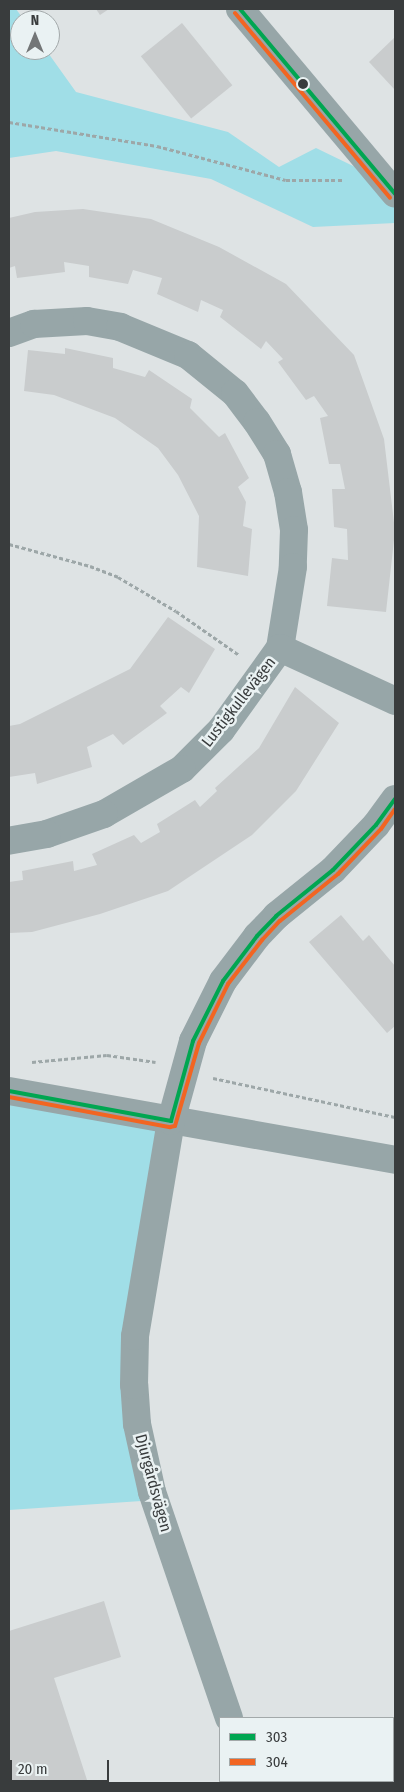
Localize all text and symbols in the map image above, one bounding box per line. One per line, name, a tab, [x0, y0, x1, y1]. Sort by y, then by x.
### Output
north arrow	[10, 10, 60, 60]
text: N	[31, 12, 39, 29]
unlabelled marker	[298, 79, 308, 89]
street label: Lustigkullevägen	[198, 653, 280, 751]
street label: Djurgårdsvägen	[131, 1432, 175, 1534]
legend	[219, 1717, 394, 1782]
text: 303	[266, 1728, 287, 1746]
scale bar	[12, 1750, 111, 1782]
text: 304	[266, 1753, 288, 1771]
text: 20 m	[18, 1760, 48, 1778]

